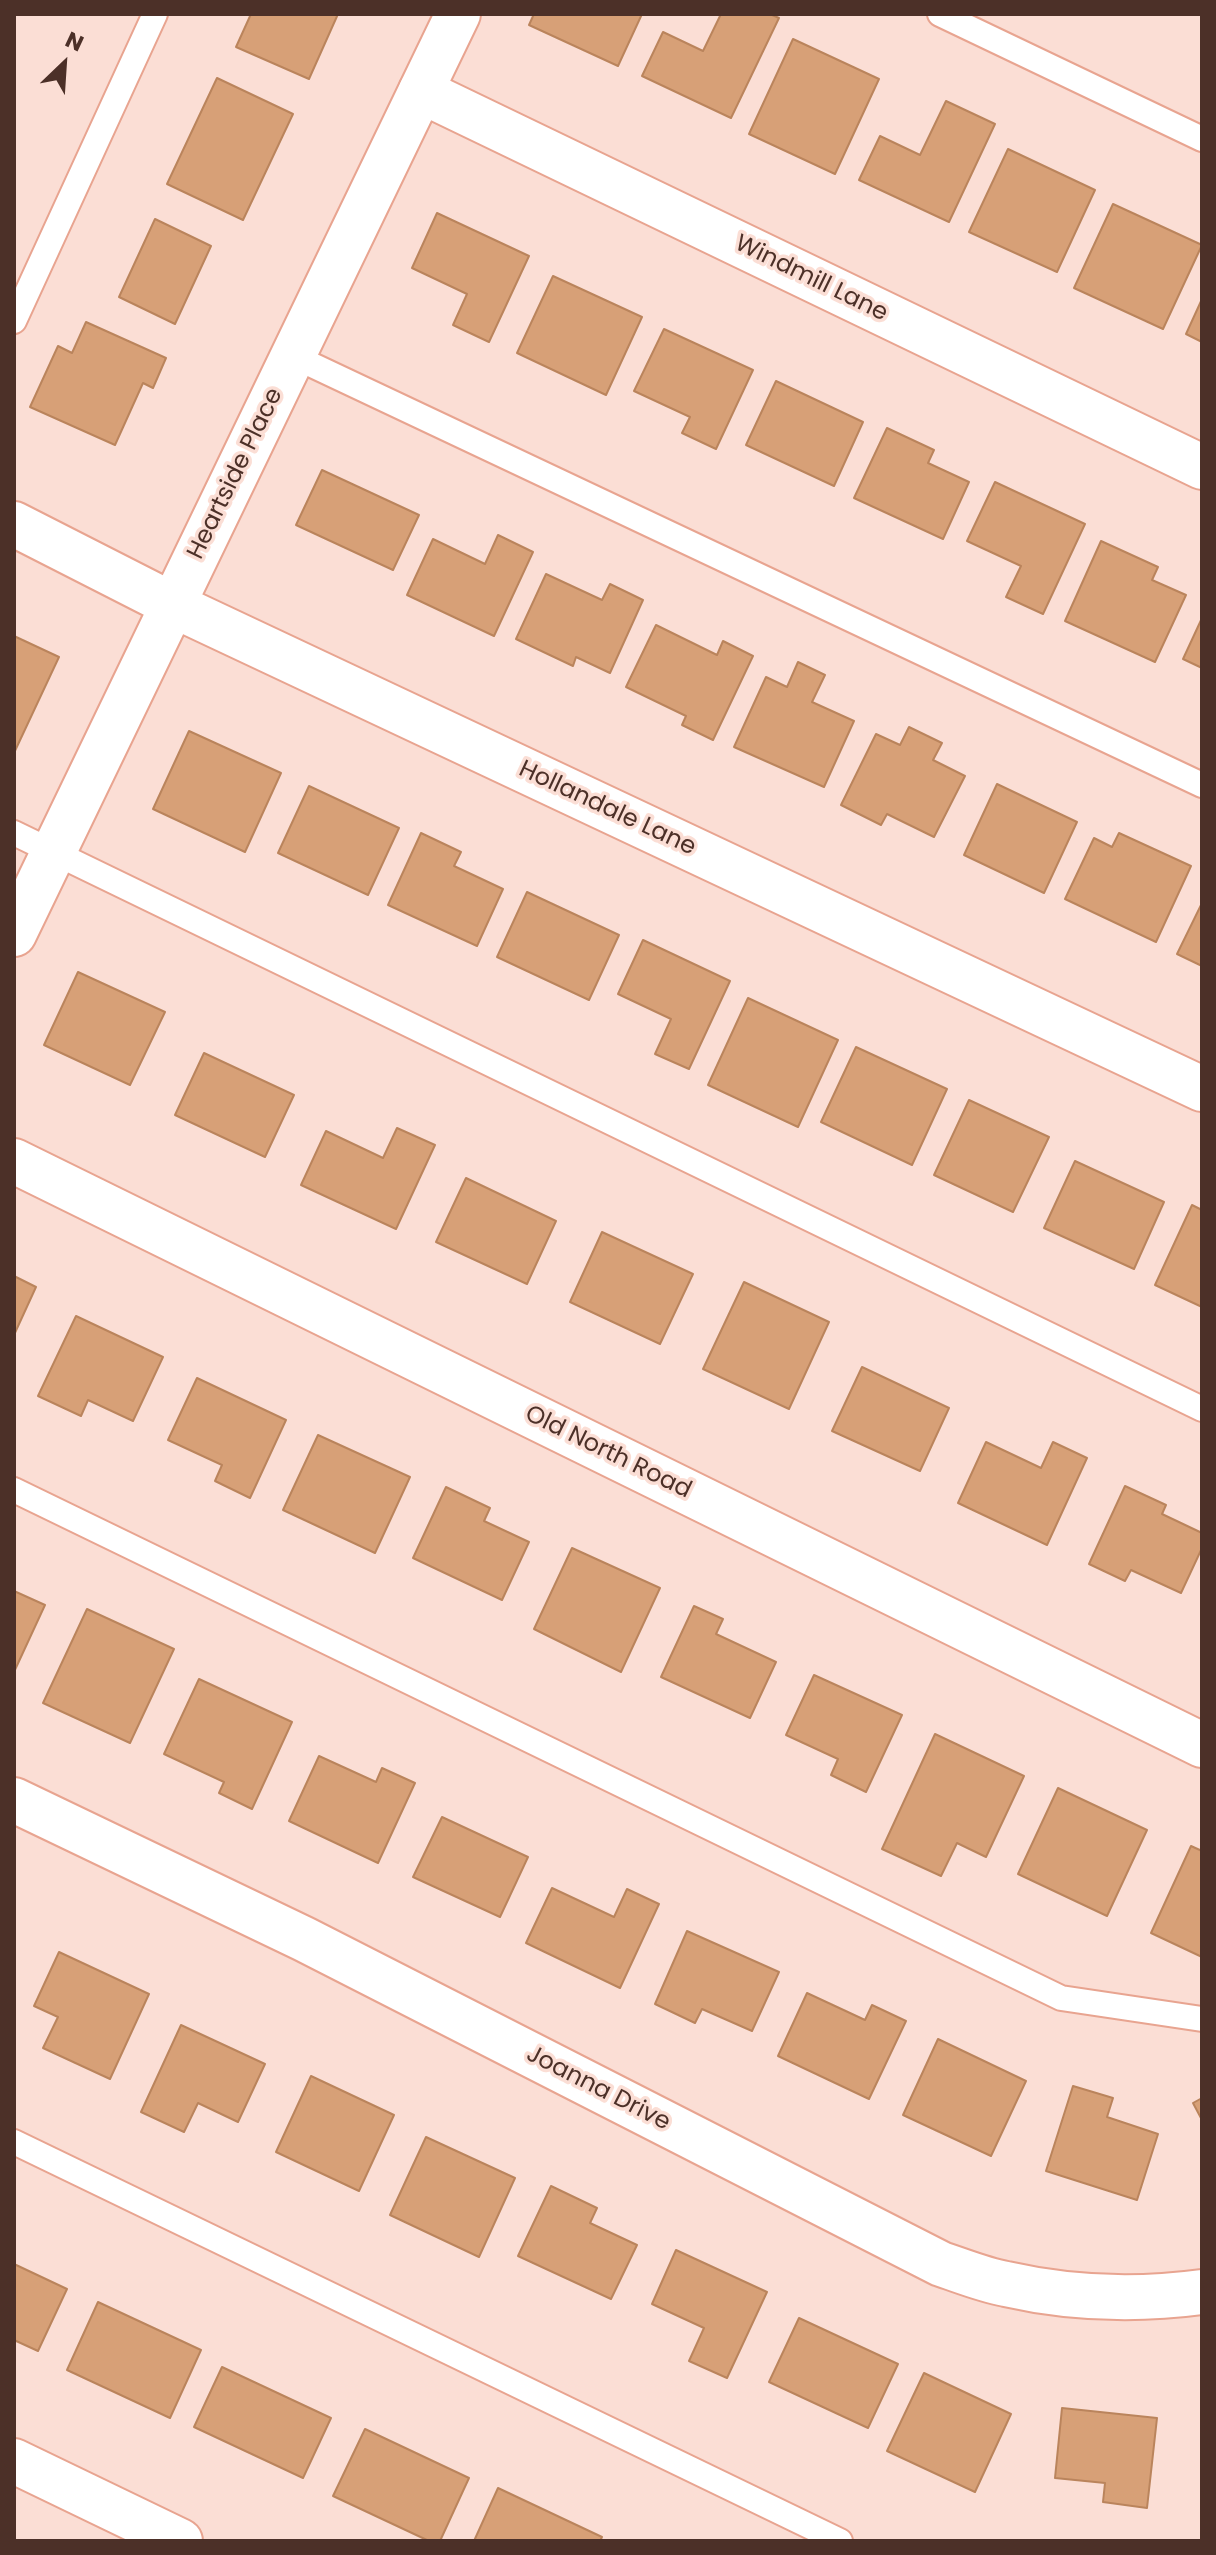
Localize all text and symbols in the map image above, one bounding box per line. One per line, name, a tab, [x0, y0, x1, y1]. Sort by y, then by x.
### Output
north arrow	[24, 24, 104, 104]
text: N	[60, 24, 88, 59]
street label: Windmill Lane	[730, 230, 892, 328]
street label: Heartside Place	[182, 384, 290, 564]
street label: Hollandale Lane	[514, 755, 700, 863]
street label: Old North Road	[520, 1400, 696, 1506]
street label: Joanna Drive	[521, 2040, 675, 2138]

